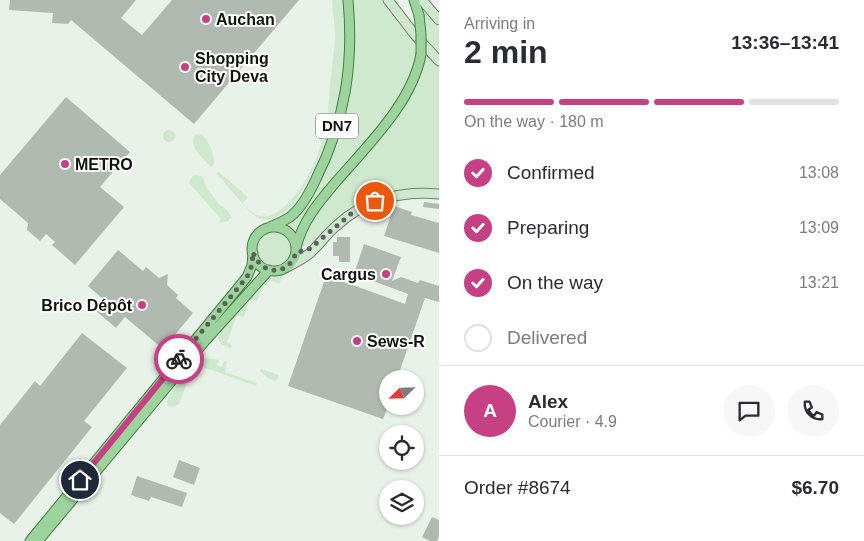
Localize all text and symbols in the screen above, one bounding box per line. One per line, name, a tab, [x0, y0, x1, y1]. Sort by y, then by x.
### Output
place label: Auchan	[216, 11, 275, 28]
marker: Auchan	[200, 13, 212, 25]
text: Arriving in	[464, 15, 535, 32]
text: 13:36–13:41	[731, 32, 839, 53]
text: 2 min	[464, 34, 548, 70]
place label: Shopping City Deva	[195, 50, 269, 85]
marker: Shopping City Deva	[179, 61, 191, 73]
text: On the way · 180 m	[464, 113, 604, 130]
road number: DN7	[316, 114, 358, 138]
place label: METRO	[75, 156, 133, 173]
marker: METRO	[59, 158, 71, 170]
icon: check	[464, 159, 492, 187]
text: Confirmed	[507, 162, 595, 183]
text: 13:08	[799, 164, 839, 181]
pin	[354, 180, 396, 222]
icon: bag	[361, 187, 389, 215]
icon: check	[464, 214, 492, 242]
text: Preparing	[507, 217, 589, 238]
text: 13:09	[799, 219, 839, 236]
place label: Cargus	[321, 266, 376, 283]
marker: Cargus	[380, 268, 392, 280]
icon: check	[464, 269, 492, 297]
text: On the way	[507, 272, 603, 293]
text: 13:21	[799, 274, 839, 291]
place label: Brico Dépôt	[41, 297, 133, 314]
marker: Brico Dépôt	[136, 299, 148, 311]
text: Delivered	[507, 327, 587, 348]
place label: Sews-R	[367, 333, 425, 350]
courier	[154, 334, 204, 384]
marker: Sews-R	[351, 335, 363, 347]
icon: bike	[165, 345, 193, 373]
north arrow	[379, 370, 424, 415]
map controls	[379, 370, 424, 525]
button: chat	[723, 385, 775, 437]
button: phone	[787, 385, 839, 437]
text: Alex	[528, 391, 568, 412]
text: A	[483, 400, 497, 421]
text: Courier · 4.9	[528, 413, 617, 430]
button: locate	[379, 425, 424, 470]
pin	[59, 459, 101, 501]
icon: home	[66, 466, 94, 494]
text: Order #8674	[464, 477, 571, 498]
text: $6.70	[791, 477, 839, 498]
button: layers	[379, 480, 424, 525]

